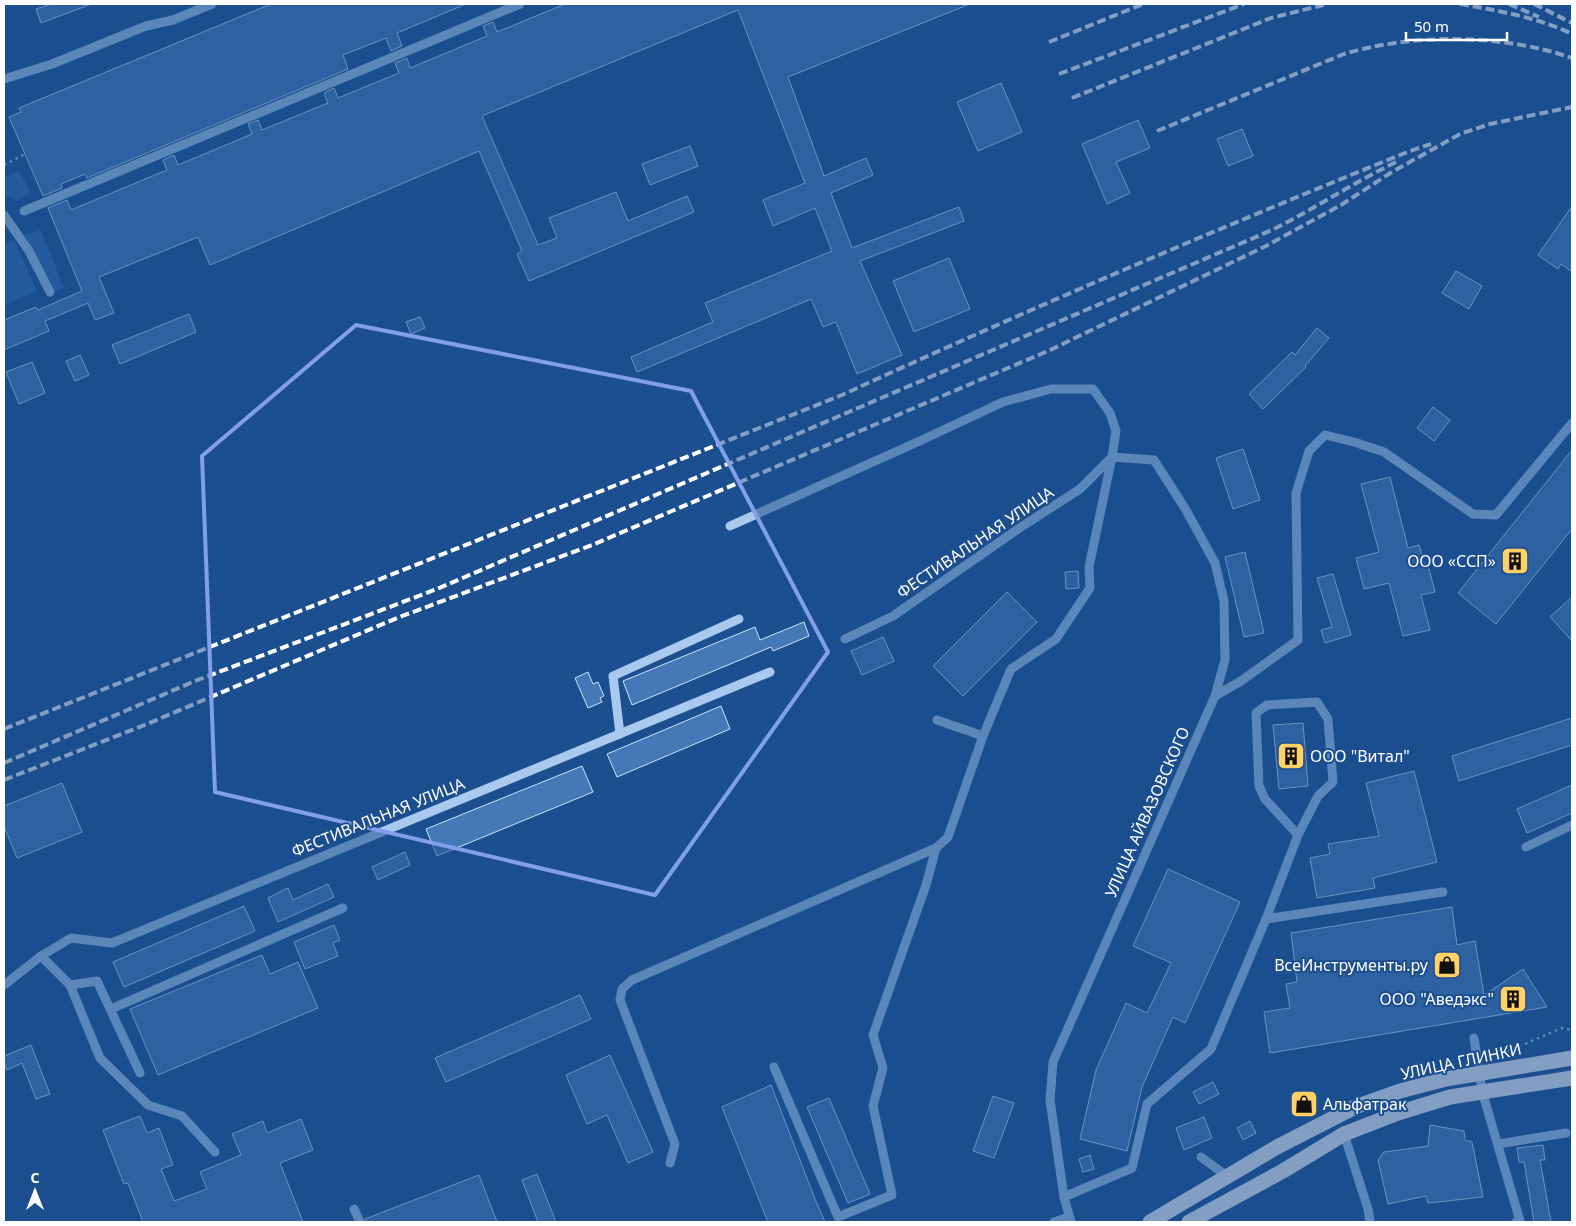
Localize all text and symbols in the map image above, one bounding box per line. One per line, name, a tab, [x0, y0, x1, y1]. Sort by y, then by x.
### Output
scale bar	[1406, 10, 1507, 42]
text: 50 m	[1414, 16, 1449, 36]
street label: ФЕСТИВАЛЬНАЯ УЛИЦА	[892, 481, 1058, 603]
building icon: ООО «ССП»	[1500, 546, 1530, 576]
place label: ООО «ССП»	[1407, 550, 1496, 572]
street label: УЛИЦА АЙВАЗОВСКОГО	[1099, 723, 1195, 901]
building icon: ООО "Витал"	[1276, 741, 1306, 771]
place label: ООО "Витал"	[1310, 745, 1410, 767]
street label: ФЕСТИВАЛЬНАЯ УЛИЦА	[288, 772, 469, 862]
shop icon: ВсеИнструменты.ру	[1432, 950, 1462, 980]
place label: ВсеИнструменты.ру	[1274, 954, 1429, 976]
building icon: ООО "Аведэкс"	[1498, 984, 1528, 1014]
place label: ООО "Аведэкс"	[1379, 988, 1494, 1010]
street label: УЛИЦА ГЛИНКИ	[1399, 1037, 1523, 1085]
shop icon: Альфатрак	[1289, 1089, 1319, 1119]
place label: Альфатрак	[1323, 1093, 1407, 1115]
north arrow	[10, 1166, 60, 1216]
text: С	[30, 1168, 40, 1187]

